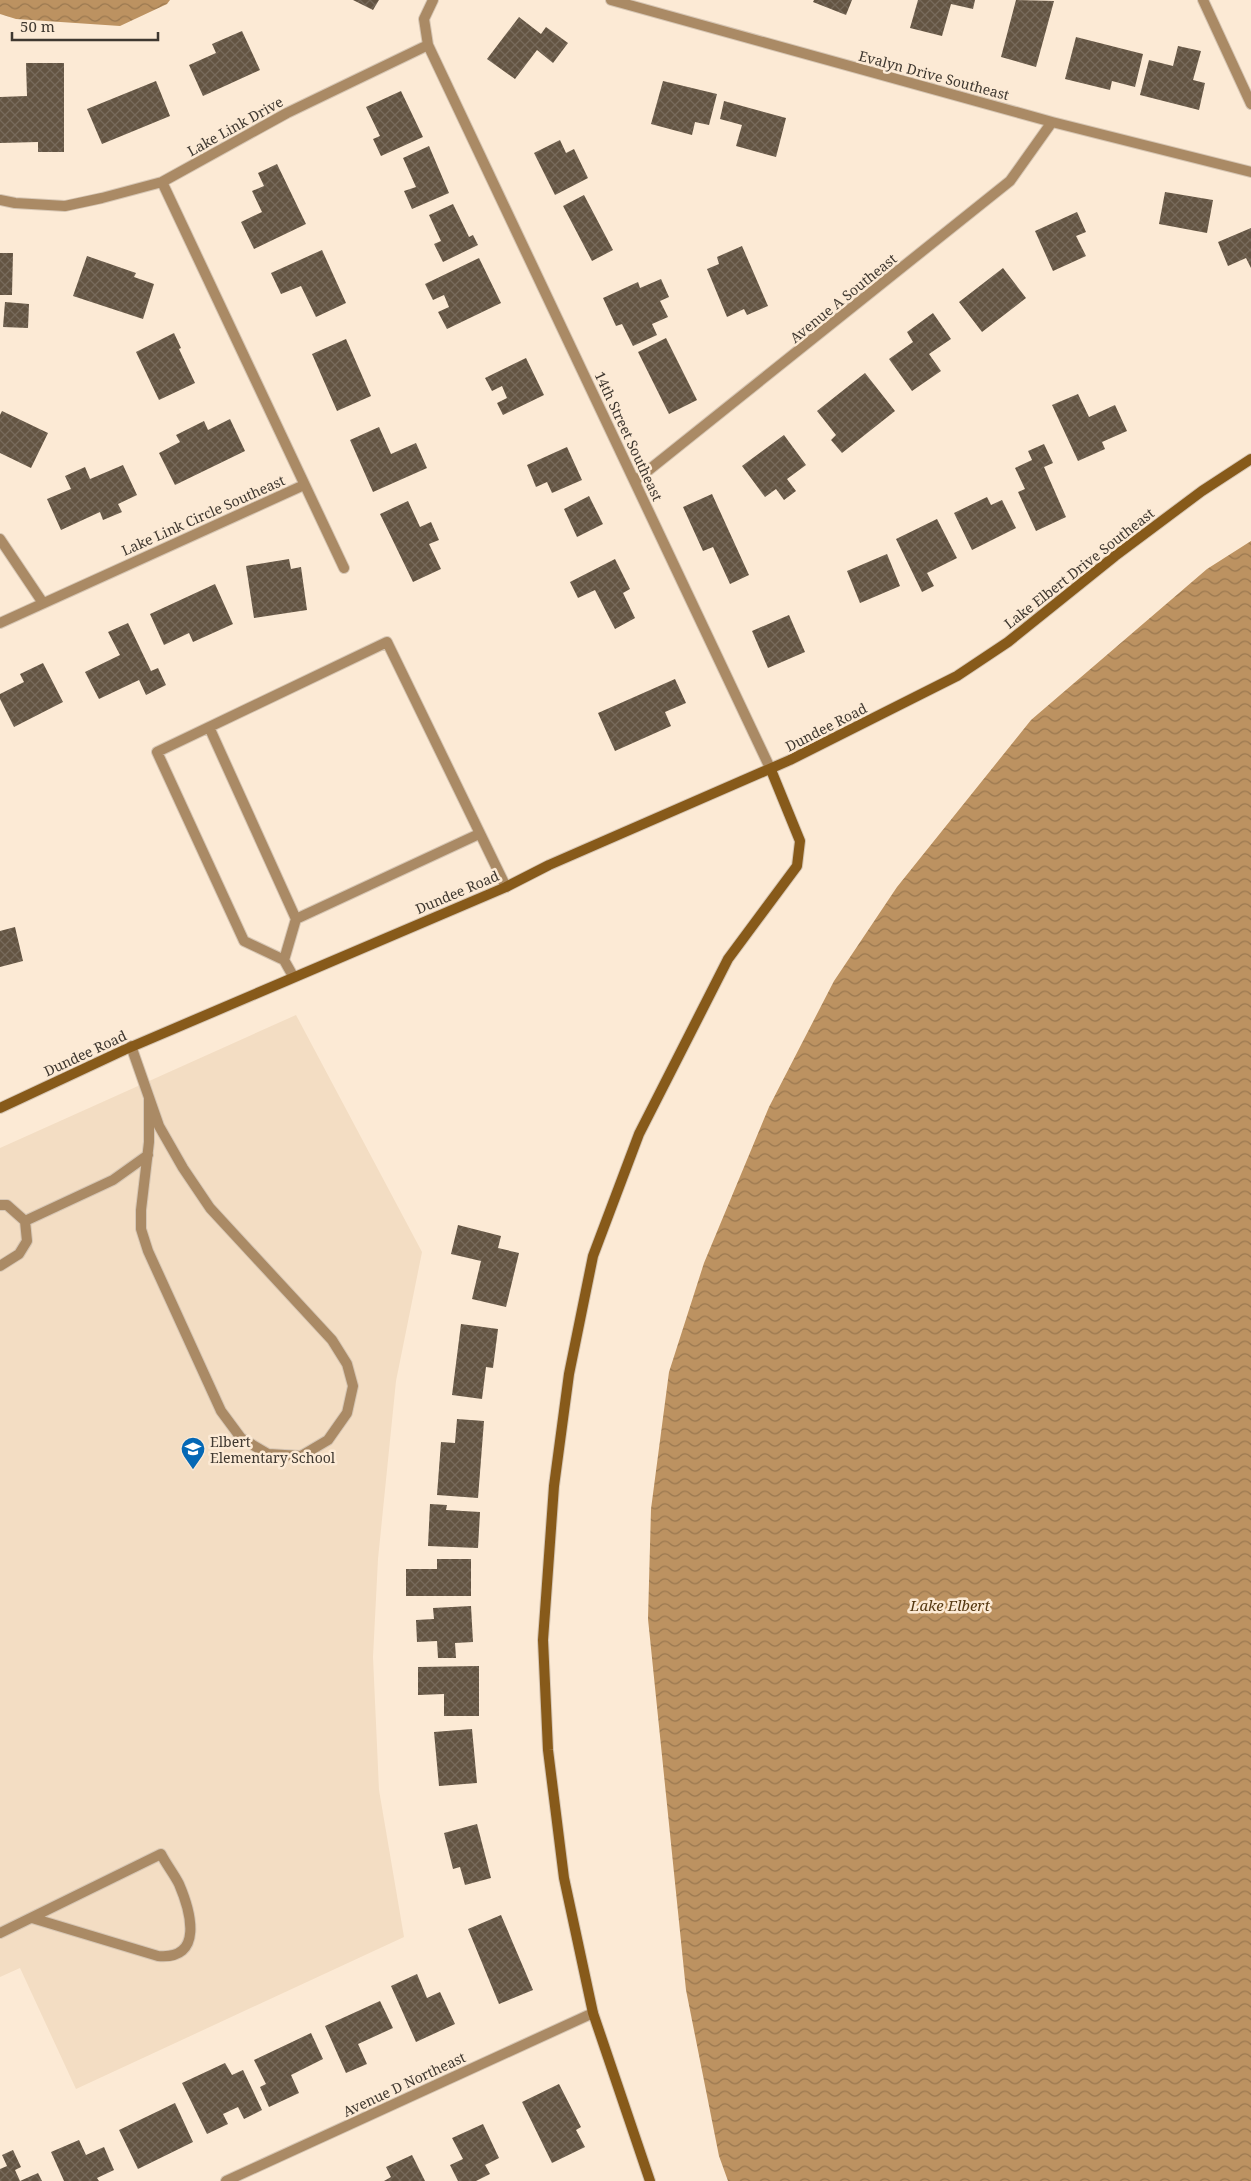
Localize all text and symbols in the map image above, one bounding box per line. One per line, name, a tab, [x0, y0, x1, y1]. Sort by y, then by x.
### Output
scale bar	[12, 10, 159, 42]
text: 50 m	[20, 16, 55, 36]
street label: Evalyn Drive Southeast	[857, 46, 1011, 104]
street label: Lake Link Drive	[184, 92, 286, 160]
street label: Avenue A Southeast	[786, 249, 900, 347]
street label: 14th Street Southeast	[591, 368, 667, 504]
street label: Lake Link Circle Southeast	[118, 470, 288, 560]
street label: Lake Elbert Drive Southeast	[1000, 503, 1158, 633]
street label: Dundee Road	[782, 698, 870, 756]
street label: Dundee Road	[412, 866, 502, 918]
street label: Dundee Road	[41, 1025, 130, 1080]
place label: Elbert Elementary School	[210, 1432, 336, 1467]
school or university icon: Elbert Elementary School	[180, 1436, 206, 1470]
water label: Lake Elbert	[909, 1595, 990, 1615]
street label: Avenue D Northeast	[340, 2047, 468, 2121]

